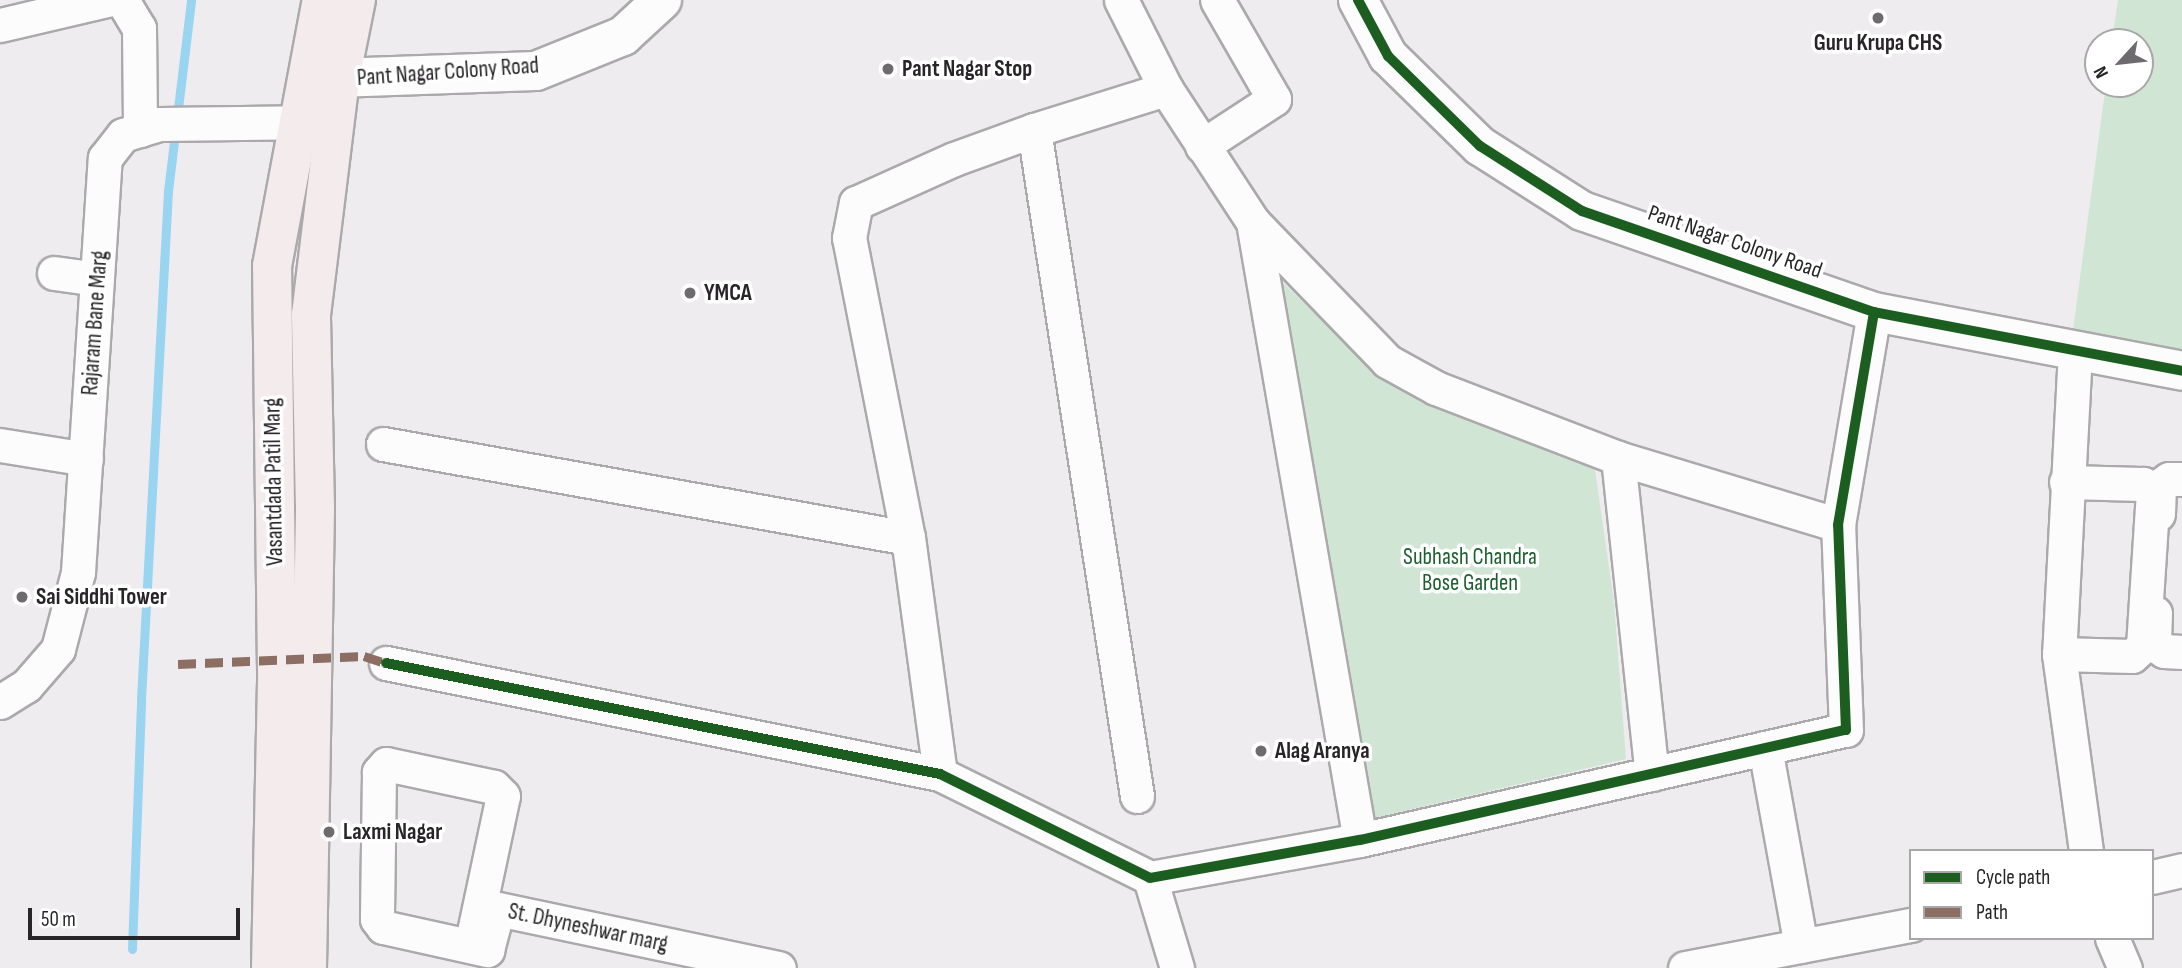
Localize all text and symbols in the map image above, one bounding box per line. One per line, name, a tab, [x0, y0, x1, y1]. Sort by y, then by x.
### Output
marker: Guru Krupa CHS	[1870, 10, 1886, 26]
north arrow	[2084, 28, 2154, 98]
place label: Guru Krupa CHS	[1814, 29, 1942, 57]
street label: Pant Nagar Colony Road	[356, 52, 540, 92]
place label: Pant Nagar Stop	[902, 55, 1032, 83]
marker: Pant Nagar Stop	[880, 61, 896, 77]
text: N	[2089, 62, 2114, 82]
street label: Pant Nagar Colony Road	[1644, 199, 1826, 285]
street label: Rajaram Bane Marg	[76, 250, 114, 396]
place label: YMCA	[704, 279, 752, 307]
marker: YMCA	[682, 285, 698, 301]
street label: Vasantdada Patil Marg	[259, 398, 289, 566]
park label: Subhash Chandra Bose Garden	[1403, 543, 1537, 597]
place label: Sai Siddhi Tower	[36, 583, 167, 611]
marker: Sai Siddhi Tower	[14, 589, 30, 605]
place label: Alag Aranya	[1275, 737, 1370, 765]
marker: Alag Aranya	[1253, 743, 1269, 759]
place label: Laxmi Nagar	[343, 818, 442, 846]
marker: Laxmi Nagar	[321, 824, 337, 840]
legend	[1909, 849, 2154, 940]
text: Cycle path	[1976, 865, 2050, 890]
scale bar	[32, 894, 243, 938]
street label: St. Dhyneshwar marg	[506, 898, 670, 958]
text: Path	[1976, 900, 2008, 925]
text: 50 m	[41, 907, 76, 932]

